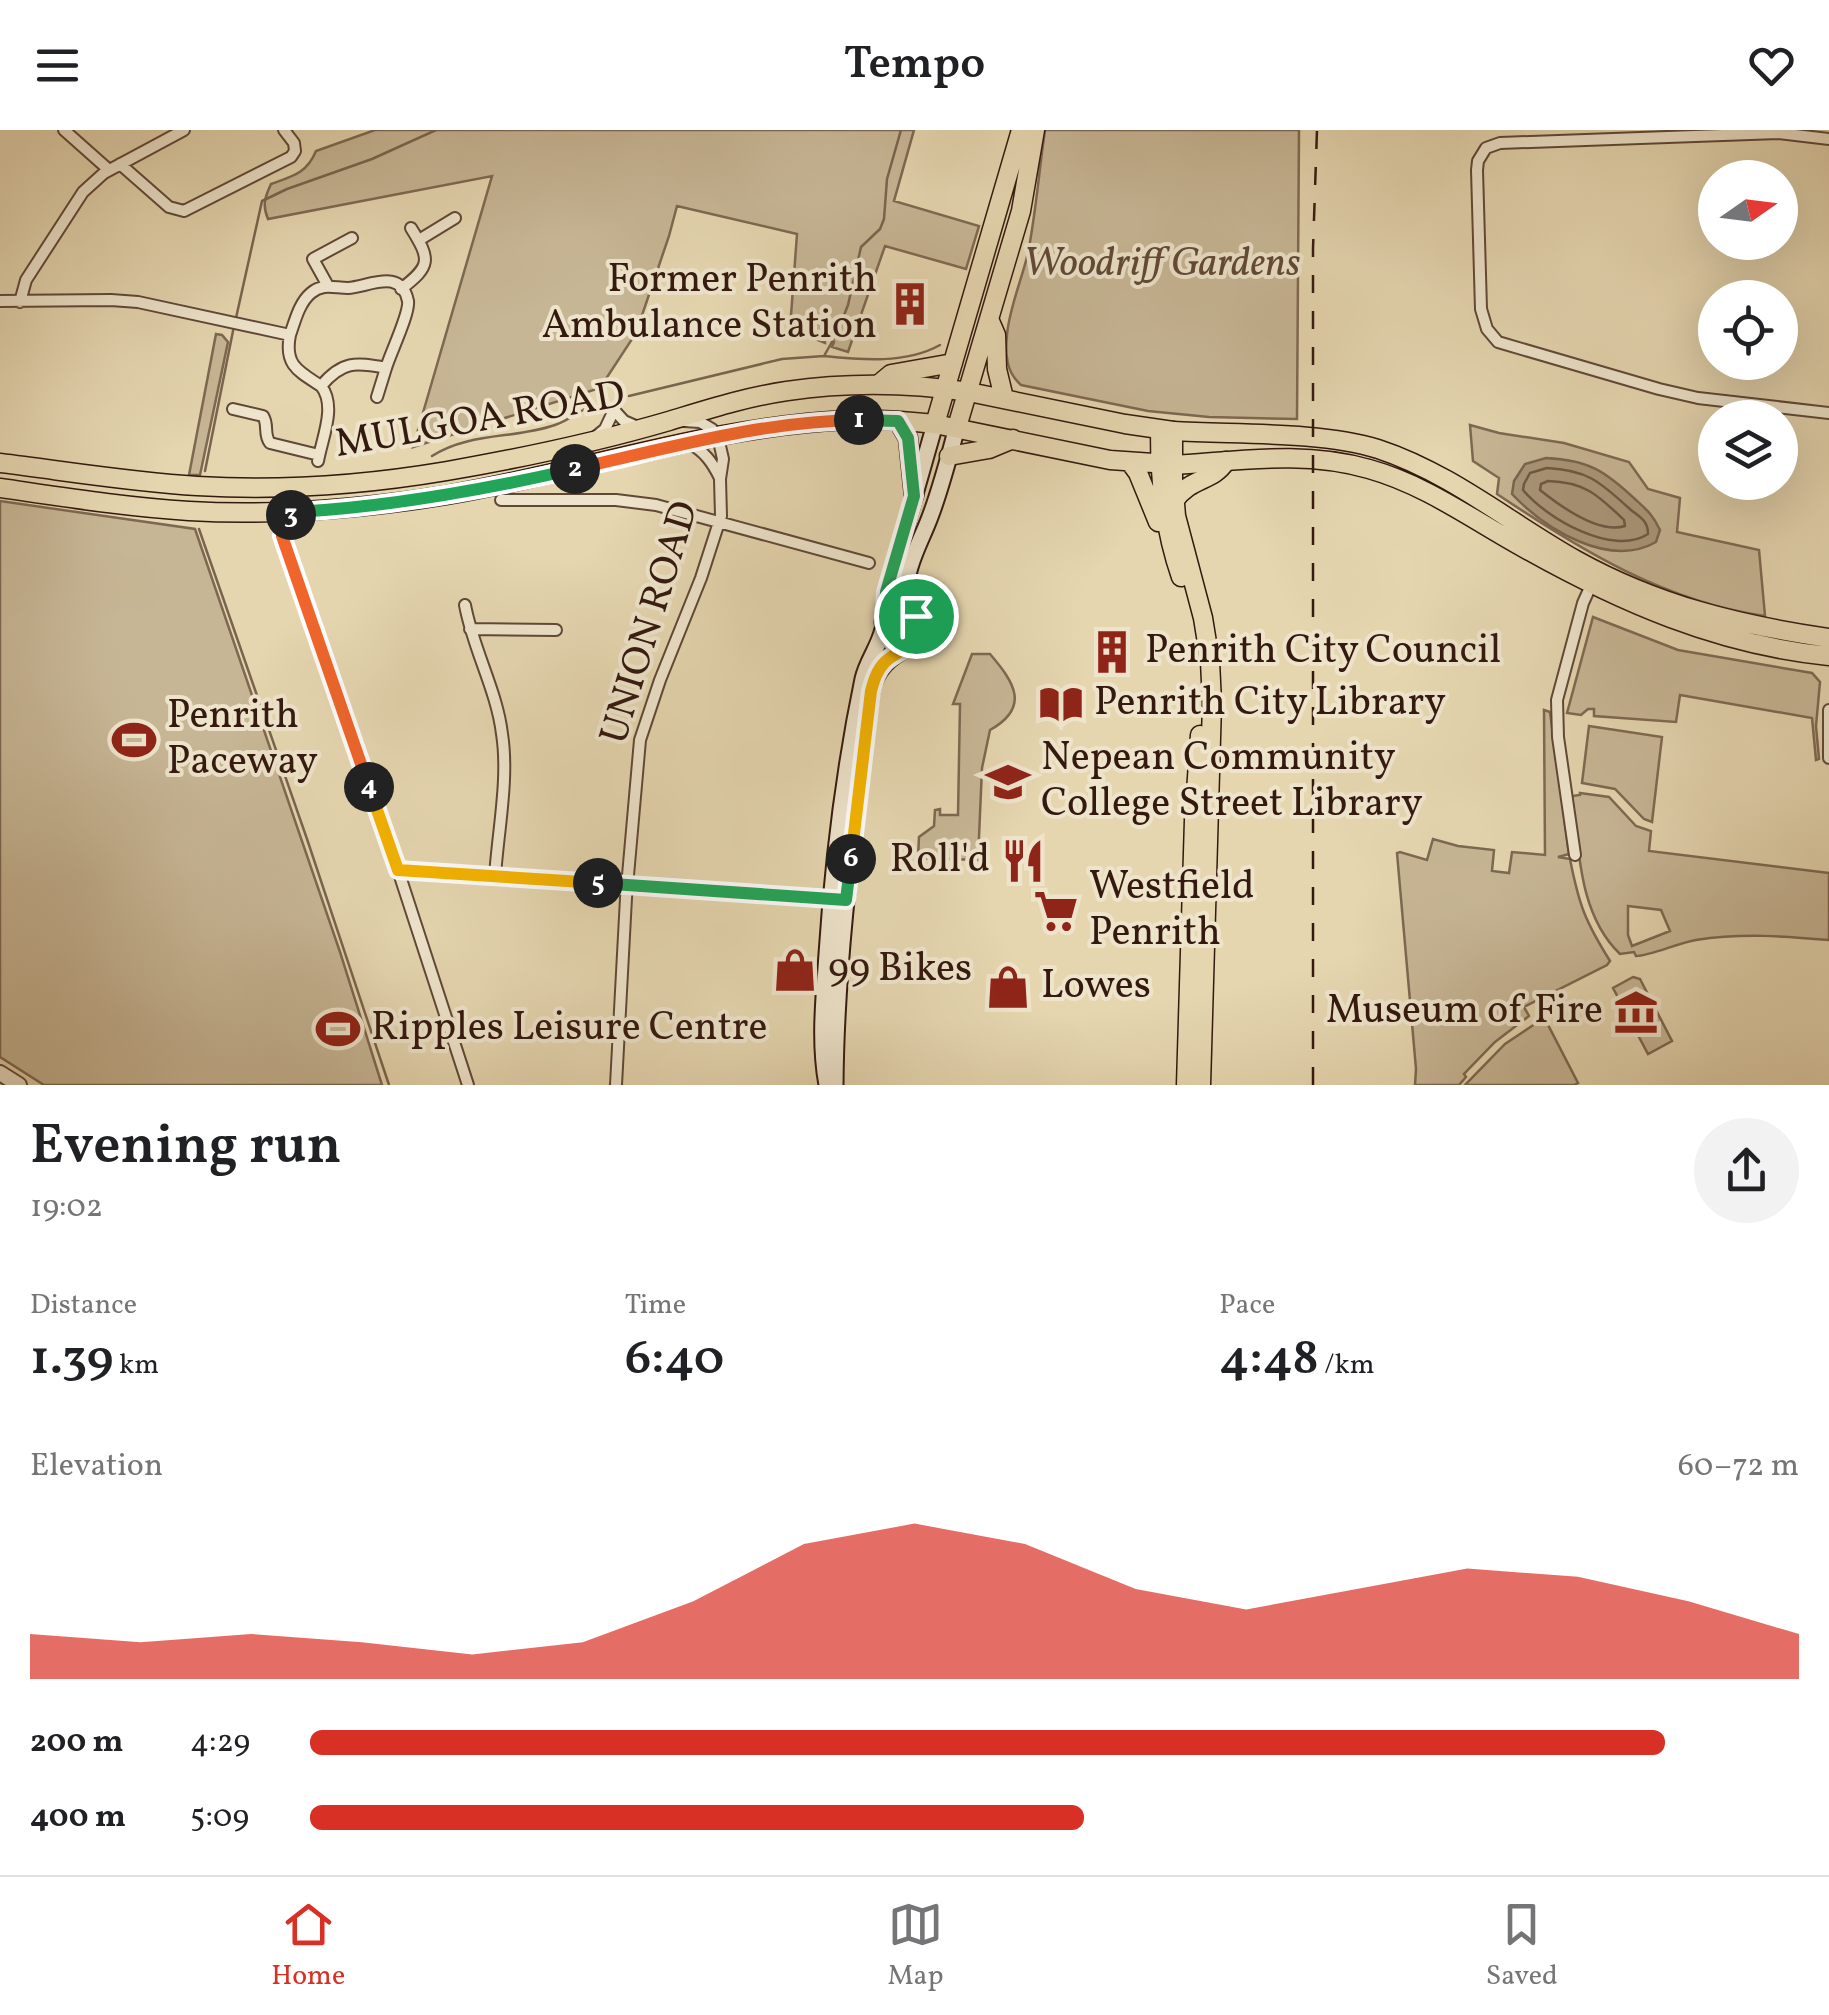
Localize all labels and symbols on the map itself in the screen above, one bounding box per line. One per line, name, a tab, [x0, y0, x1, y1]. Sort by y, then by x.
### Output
north arrow	[1698, 160, 1798, 260]
park label: Woodriff Gardens	[1024, 237, 1301, 293]
place label: Former Penrith Ambulance Station	[542, 253, 877, 355]
building icon: Former Penrith Ambulance Station	[886, 280, 934, 328]
street label: MULGOA ROAD	[331, 368, 629, 474]
pin: 1	[834, 395, 884, 445]
pin: 2	[550, 444, 600, 494]
pin: 3	[266, 490, 316, 540]
street label: UNION ROAD	[588, 495, 714, 751]
pin	[874, 574, 959, 659]
place label: Penrith City Council	[1145, 624, 1501, 680]
building icon: Penrith City Council	[1088, 628, 1136, 676]
place label: Penrith City Library	[1094, 676, 1446, 732]
library icon: Penrith City Library	[1037, 680, 1085, 728]
place label: Penrith Paceway	[167, 689, 318, 791]
sports icon: Penrith Paceway	[110, 716, 158, 764]
place label: Nepean Community College Street Library	[1041, 731, 1423, 833]
school or university icon: Nepean Community College Street Library	[984, 758, 1032, 806]
pin: 4	[344, 762, 394, 812]
place label: Roll'd	[890, 833, 990, 889]
pin: 6	[826, 834, 876, 884]
restaurant icon: Roll'd	[999, 837, 1047, 885]
pin: 5	[573, 858, 623, 908]
place label: Westfield Penrith	[1089, 860, 1255, 962]
supermarket icon: Westfield Penrith	[1032, 887, 1080, 935]
place label: 99 Bikes	[828, 942, 972, 998]
shop icon: 99 Bikes	[771, 946, 819, 994]
place label: Lowes	[1041, 959, 1151, 1015]
shop icon: Lowes	[984, 963, 1032, 1011]
place label: Museum of Fire	[1326, 984, 1603, 1040]
museum icon: Museum of Fire	[1612, 988, 1660, 1036]
place label: Ripples Leisure Centre	[371, 1001, 767, 1057]
sports icon: Ripples Leisure Centre	[314, 1005, 362, 1053]

